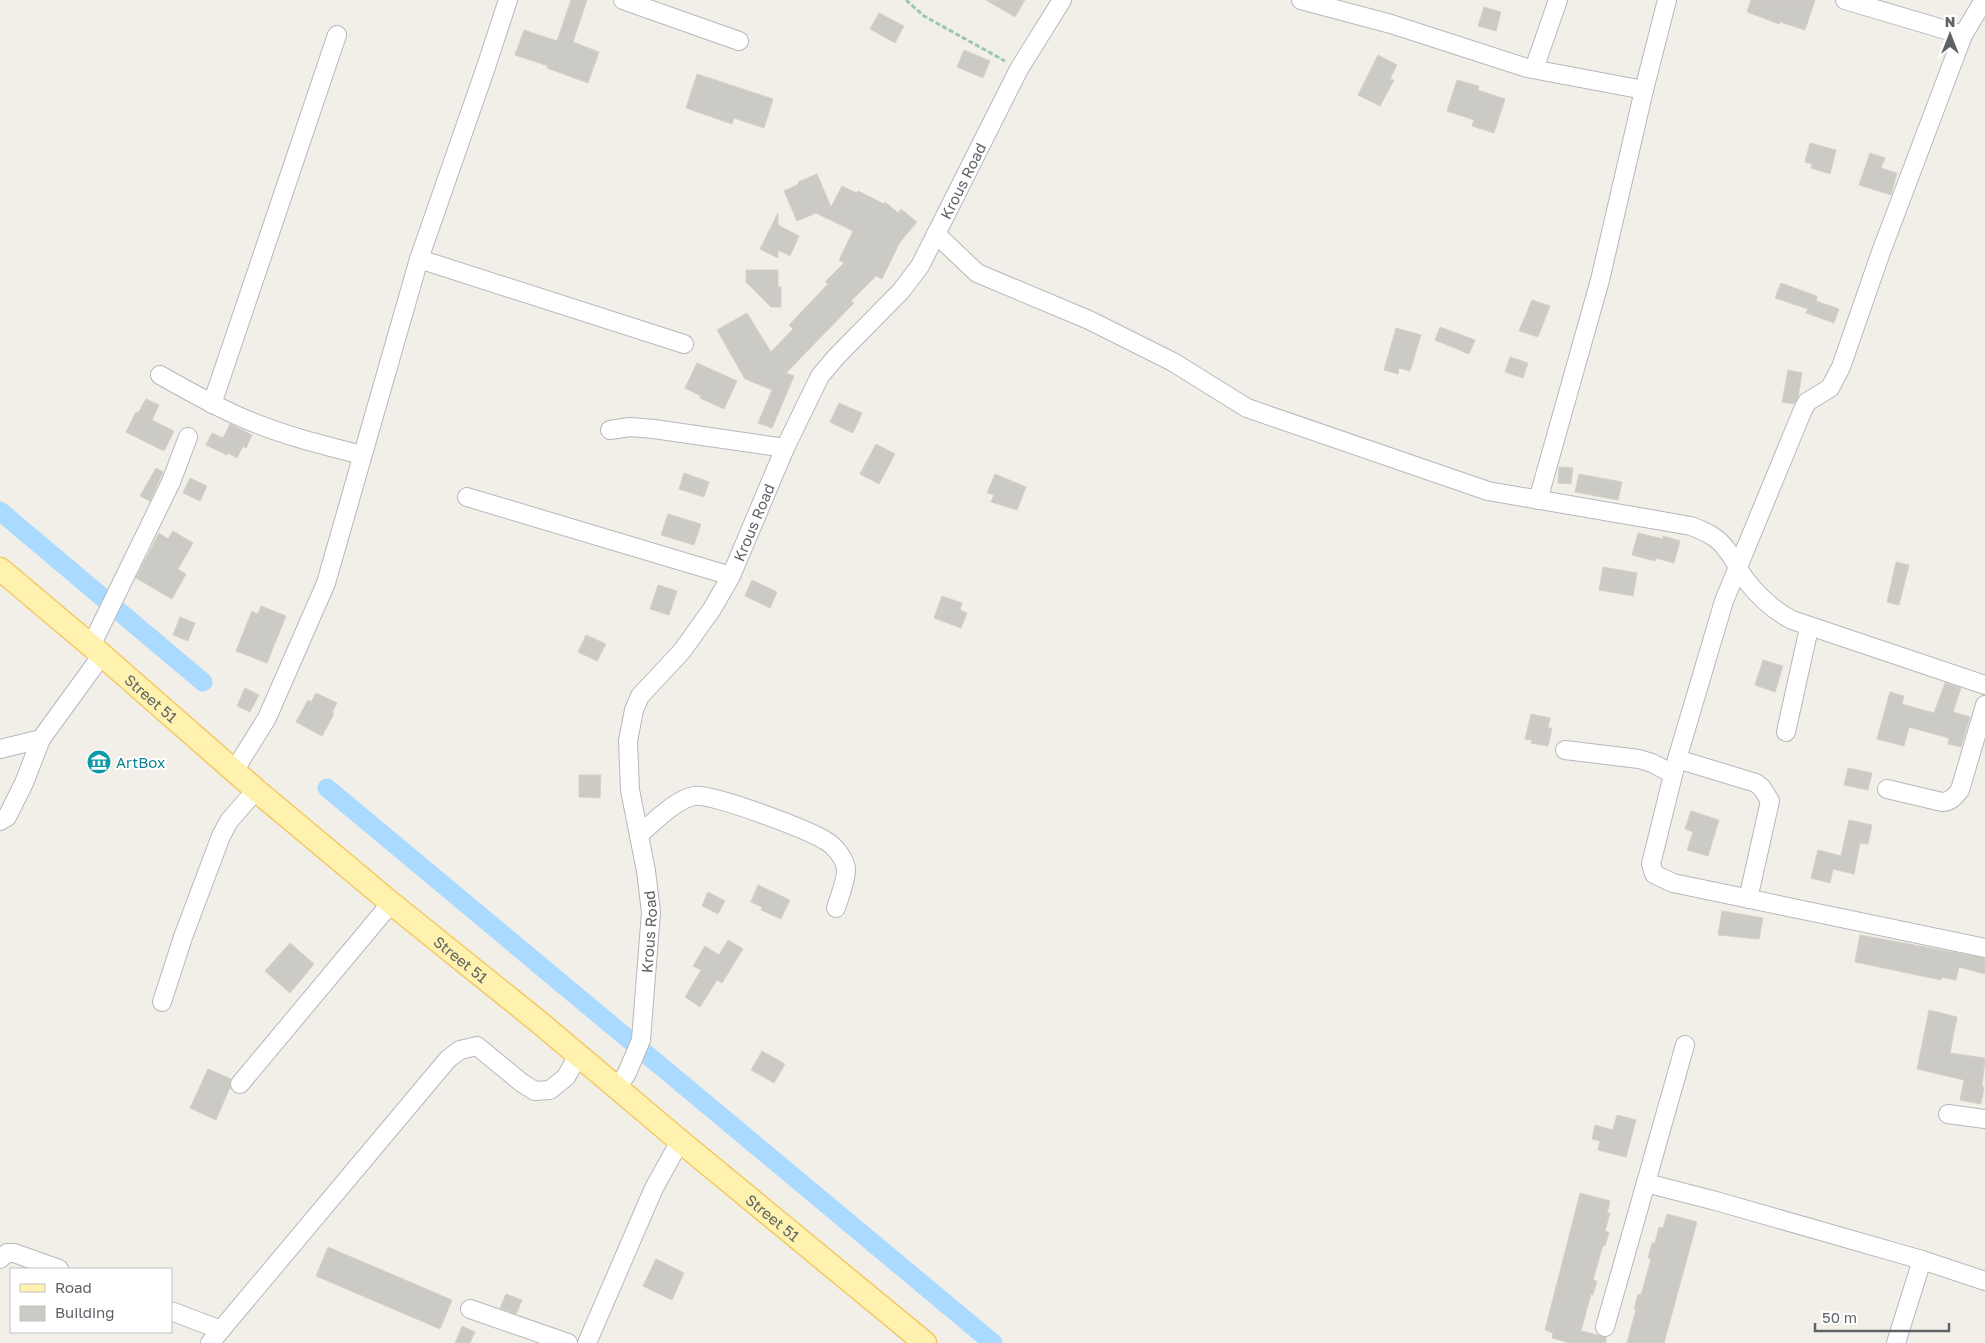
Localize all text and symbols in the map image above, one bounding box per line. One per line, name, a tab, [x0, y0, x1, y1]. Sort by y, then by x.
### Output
north arrow	[1925, 10, 1975, 60]
text: N	[1945, 13, 1955, 30]
street label: Krous Road	[936, 140, 989, 222]
street label: Krous Road	[729, 481, 778, 564]
street label: Street 51	[121, 670, 181, 726]
museum icon: ArtBox	[86, 749, 112, 775]
place label: ArtBox	[116, 753, 165, 771]
street label: Krous Road	[637, 890, 660, 974]
street label: Street 51	[430, 932, 492, 986]
street label: Street 51	[742, 1190, 803, 1245]
legend	[10, 1268, 172, 1333]
text: Road	[55, 1278, 92, 1296]
scale bar	[1815, 1300, 1949, 1332]
text: Building	[55, 1303, 115, 1321]
text: 50 m	[1822, 1308, 1857, 1326]

